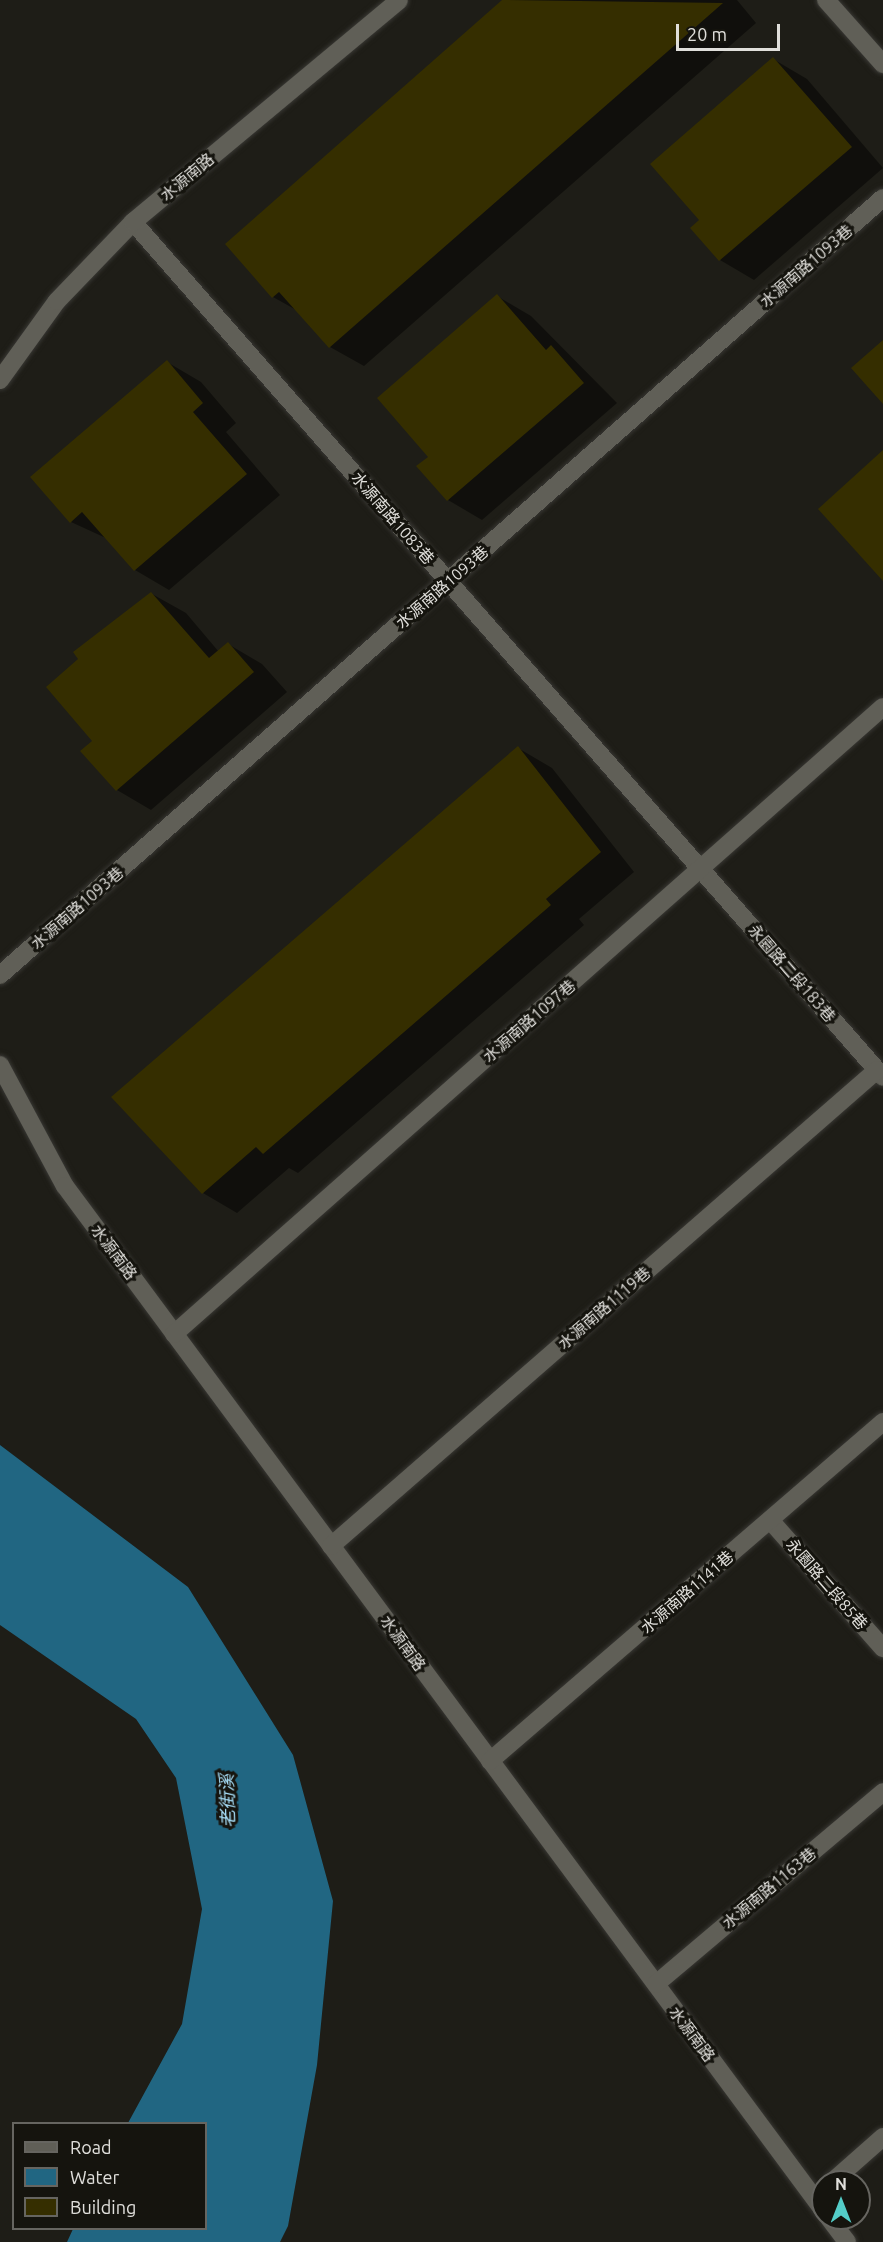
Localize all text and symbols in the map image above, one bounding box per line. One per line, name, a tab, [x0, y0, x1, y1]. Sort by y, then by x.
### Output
scale bar	[679, 12, 782, 50]
text: 20 m	[687, 24, 727, 44]
street label: 水源南路	[156, 149, 218, 205]
street label: 水源南路1093巷	[756, 221, 856, 311]
street label: 水源南路1083巷	[348, 468, 438, 568]
street label: 水源南路1093巷	[392, 542, 492, 632]
street label: 水源南路1093巷	[27, 863, 127, 953]
street label: 永園路二段183巷	[744, 920, 840, 1026]
street label: 水源南路1097巷	[479, 976, 579, 1066]
street label: 水源南路	[87, 1221, 141, 1283]
street label: 水源南路1119巷	[554, 1263, 654, 1353]
street label: 永園路二段85巷	[782, 1535, 872, 1633]
street label: 水源南路1141巷	[637, 1547, 737, 1637]
street label: 水源南路	[376, 1611, 430, 1675]
water label: 老街溪	[215, 1774, 239, 1828]
street label: 水源南路1163巷	[718, 1843, 820, 1933]
street label: 水源南路	[665, 2003, 719, 2065]
legend	[12, 2122, 207, 2230]
text: Road	[70, 2137, 112, 2157]
text: Water	[70, 2167, 119, 2187]
north arrow	[811, 2170, 871, 2230]
text: N	[835, 2175, 847, 2193]
text: Building	[70, 2197, 136, 2217]

